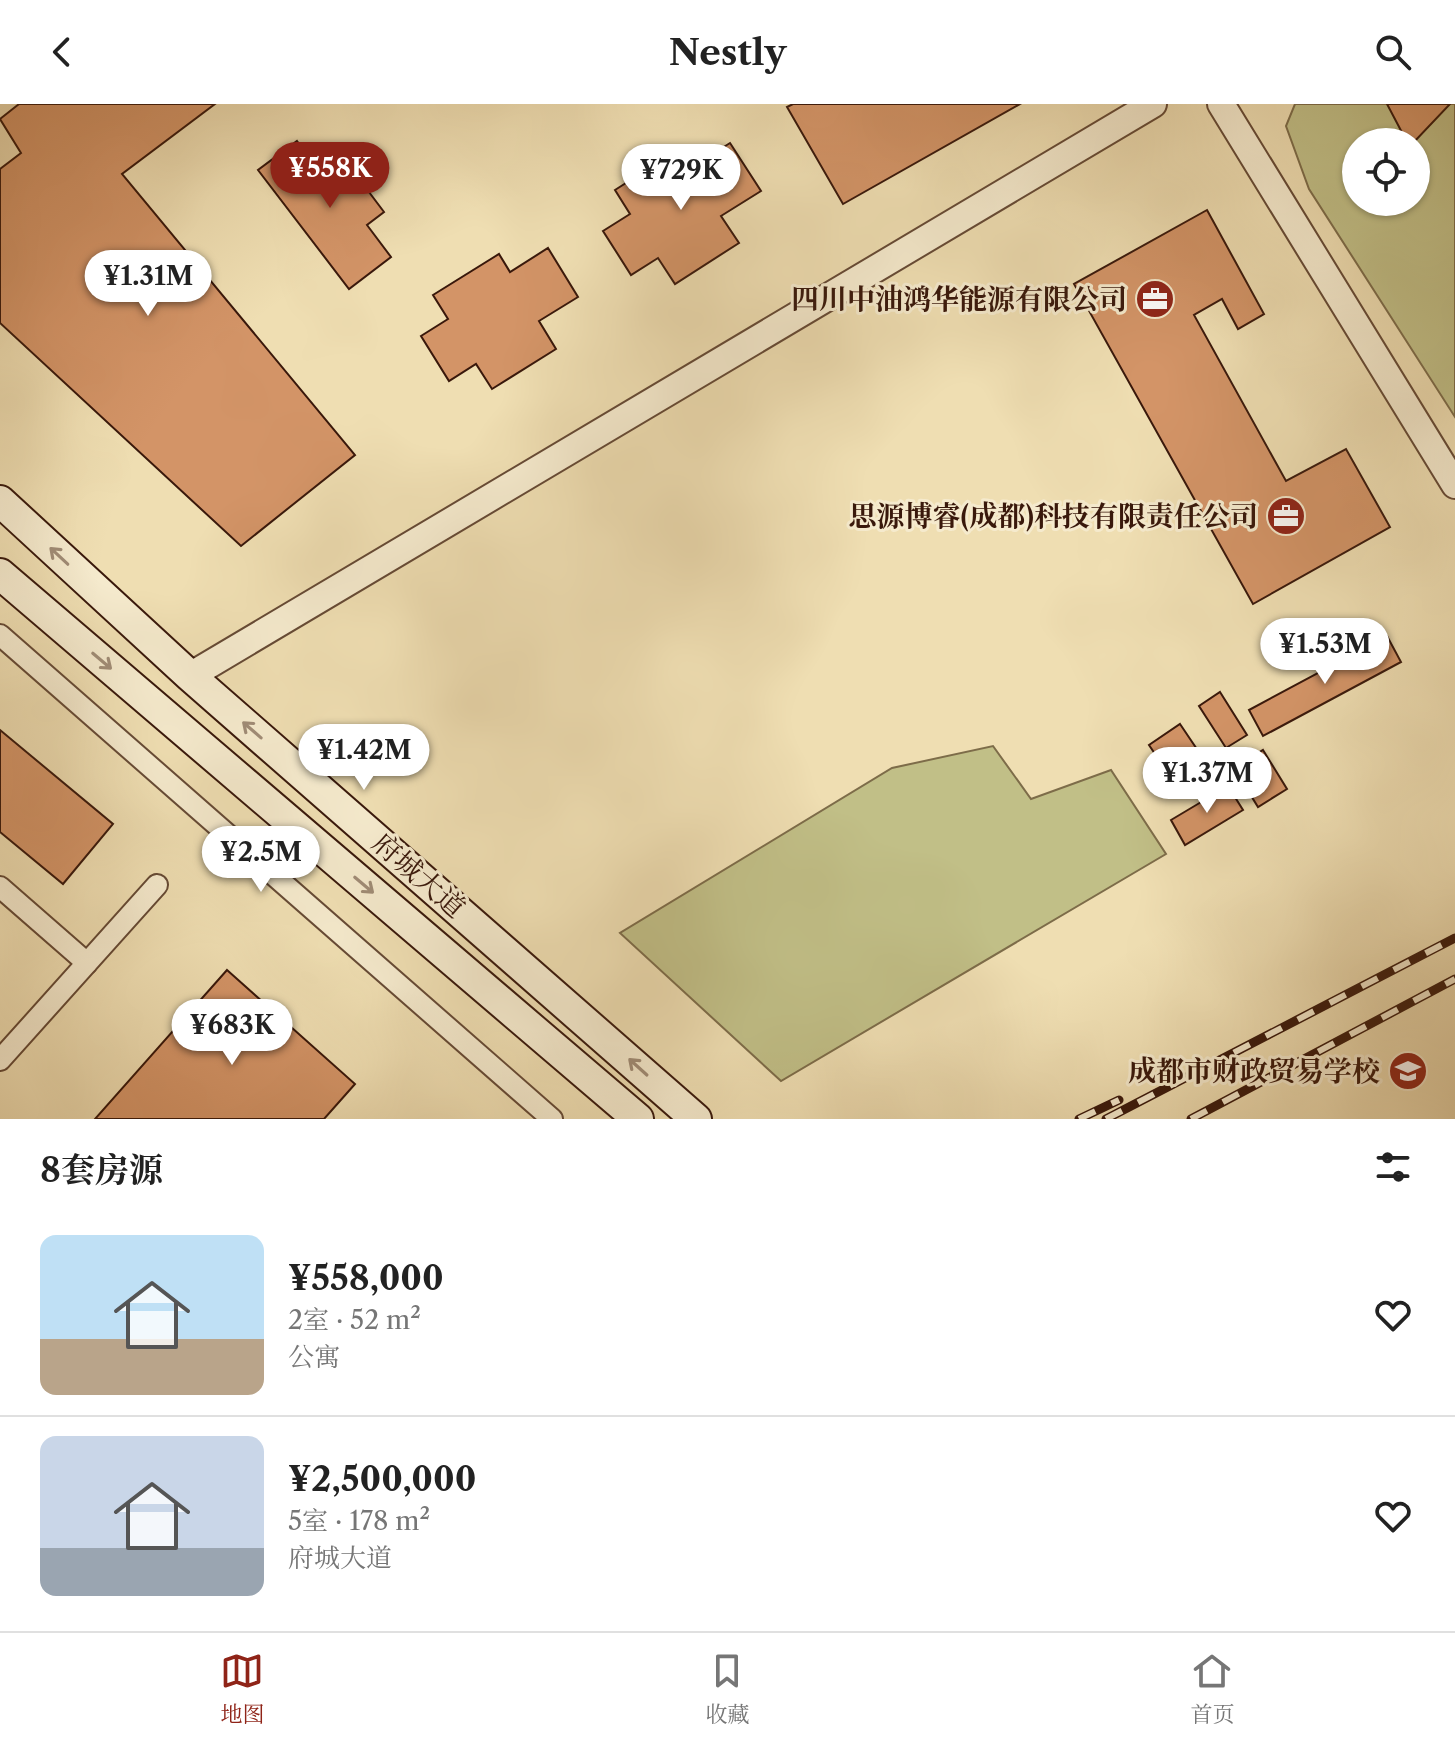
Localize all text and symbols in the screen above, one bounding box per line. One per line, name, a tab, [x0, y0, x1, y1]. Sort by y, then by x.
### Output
icon: back	[40, 30, 84, 74]
text: Nestly	[669, 30, 786, 74]
icon: search	[1371, 30, 1415, 74]
map controls	[1342, 128, 1430, 216]
button: locate	[1342, 128, 1430, 216]
pin: ¥558K	[274, 142, 386, 210]
pin: ¥729K	[625, 144, 737, 212]
text: ¥558K	[288, 152, 372, 184]
text: ¥729K	[639, 154, 723, 186]
pin: ¥1.31M	[83, 250, 213, 318]
text: ¥1.31M	[103, 260, 193, 292]
office icon: 四川中油鸿华能源有限公司	[1134, 278, 1176, 320]
place label: 四川中油鸿华能源有限公司	[791, 282, 1127, 316]
office icon: 思源博睿(成都)科技有限责任公司	[1265, 495, 1307, 537]
place label: 思源博睿(成都)科技有限责任公司	[848, 499, 1258, 533]
one-way arrow	[50, 547, 70, 565]
pin: ¥1.53M	[1260, 618, 1390, 686]
text: ¥1.53M	[1278, 628, 1372, 660]
one-way arrow	[91, 652, 112, 670]
one-way arrow	[243, 722, 263, 740]
pin: ¥1.42M	[299, 724, 429, 792]
text: ¥1.42M	[316, 734, 412, 766]
pin: ¥1.37M	[1142, 747, 1272, 815]
text: ¥1.37M	[1161, 757, 1253, 789]
street label: 府城大道	[366, 825, 472, 925]
pin: ¥2.5M	[205, 826, 317, 894]
text: ¥2.5M	[220, 836, 302, 868]
one-way arrow	[353, 876, 373, 894]
pin: ¥683K	[176, 999, 288, 1067]
text: ¥683K	[190, 1009, 274, 1041]
school or university icon: 成都市财政贸易学校	[1387, 1050, 1429, 1092]
place label: 成都市财政贸易学校	[1128, 1054, 1380, 1088]
one-way arrow	[628, 1059, 648, 1077]
icon: filters	[1371, 1145, 1415, 1189]
text: 8套房源	[40, 1149, 163, 1191]
text: ¥558,000	[288, 1257, 444, 1299]
icon: home	[104, 1267, 200, 1363]
icon: heart	[1371, 1293, 1415, 1337]
text: 2室 · 52 m²	[288, 1304, 421, 1336]
text: 公寓	[288, 1341, 340, 1373]
text: ¥2,500,000	[288, 1458, 476, 1500]
icon: home	[104, 1468, 200, 1564]
icon: heart	[1371, 1494, 1415, 1538]
text: 5室 · 178 m²	[288, 1505, 430, 1537]
text: 府城大道	[288, 1542, 392, 1574]
tab: 地图	[220, 1649, 265, 1728]
tab: 收藏	[705, 1649, 750, 1728]
tab: 首页	[1190, 1649, 1235, 1728]

